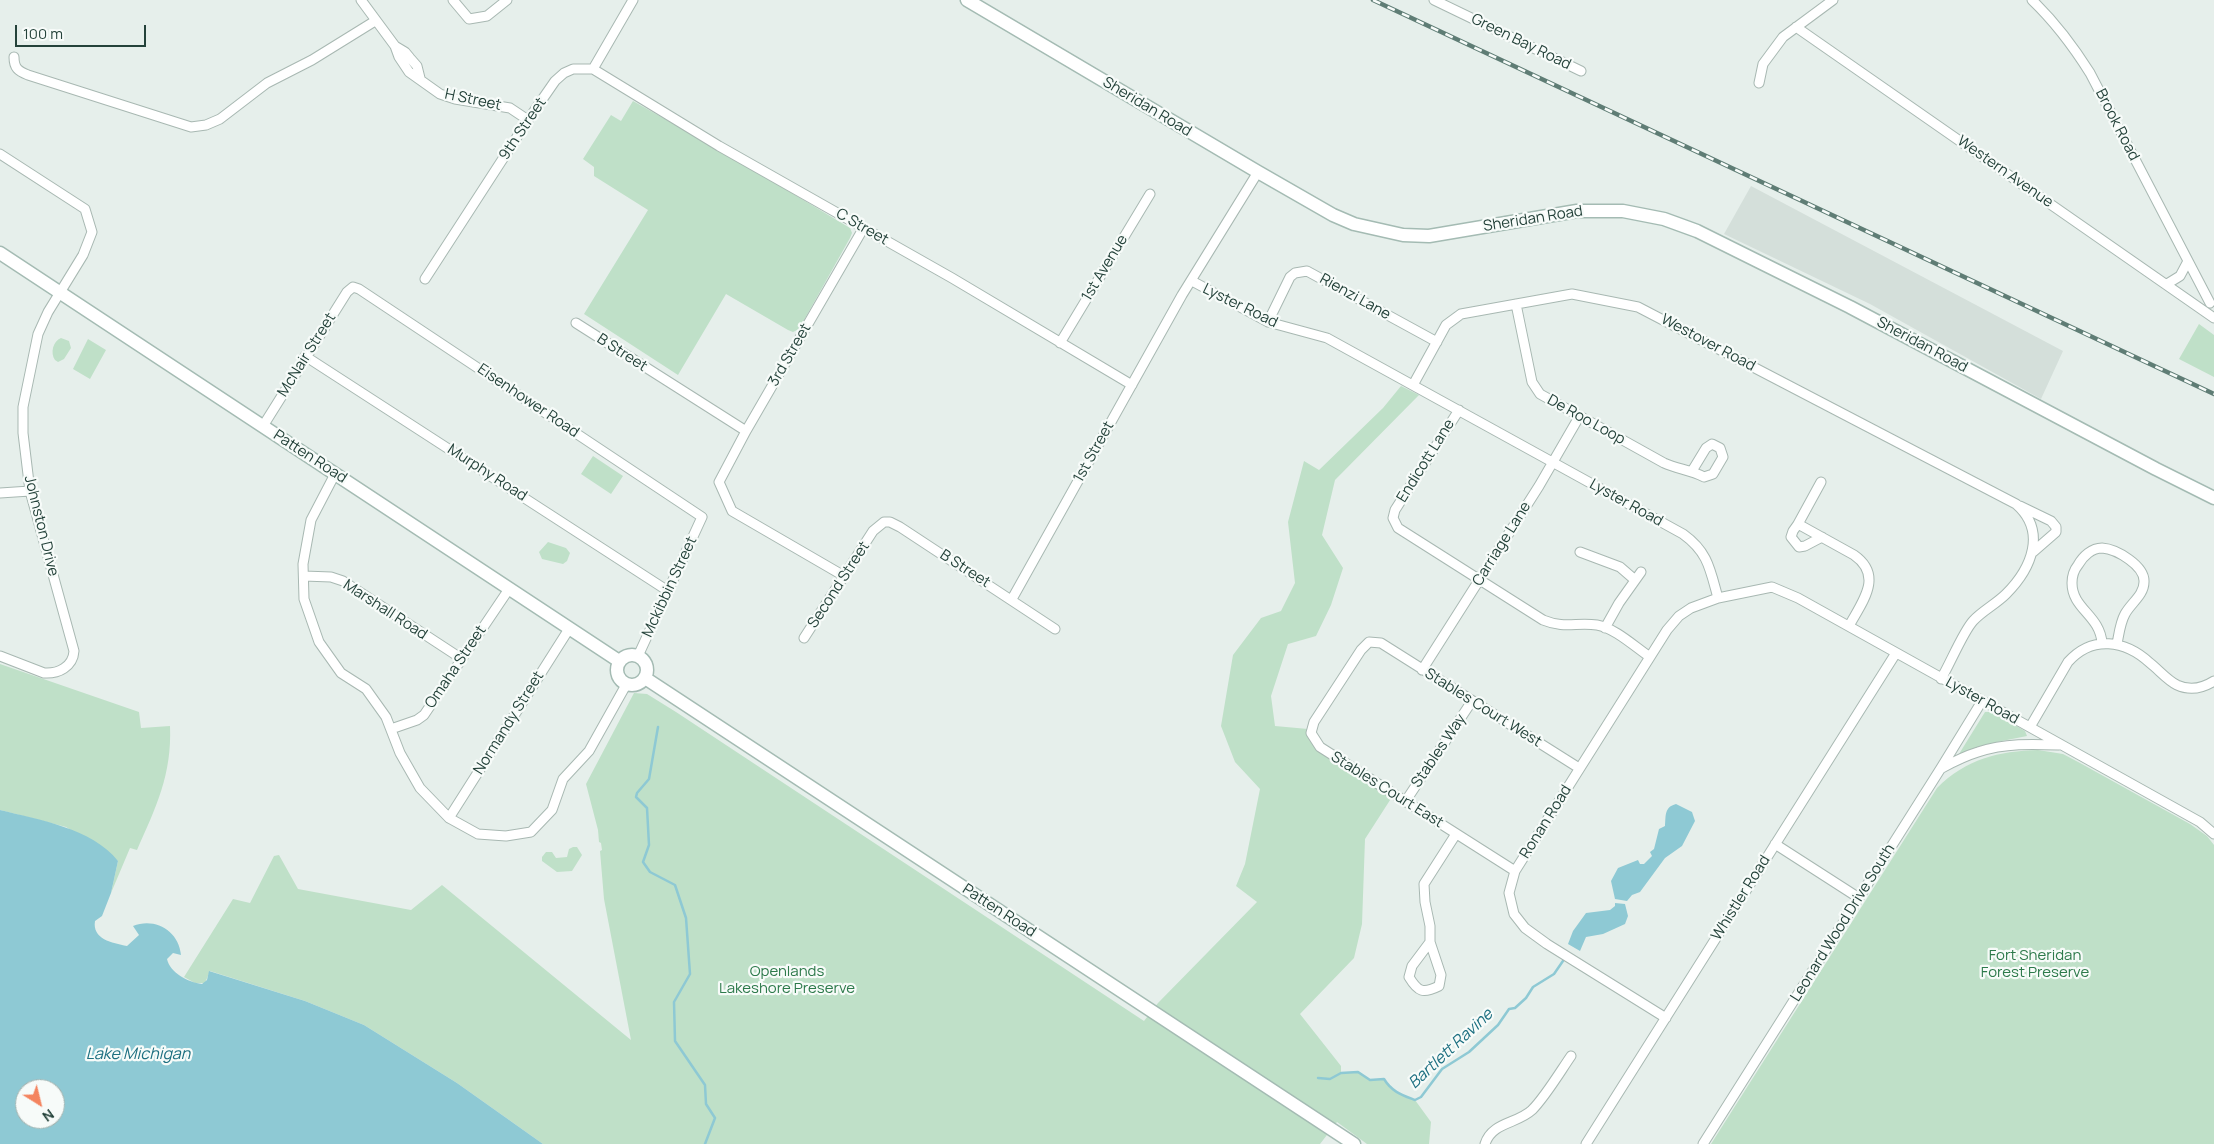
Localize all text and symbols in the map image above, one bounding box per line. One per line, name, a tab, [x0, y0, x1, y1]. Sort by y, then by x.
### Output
street label: Green Bay Road	[1468, 10, 1574, 74]
scale bar	[18, 15, 149, 47]
text: 100 m	[23, 23, 63, 44]
street label: Sheridan Road	[1099, 73, 1195, 141]
street label: H Street	[443, 85, 503, 115]
street label: Brook Road	[2091, 86, 2143, 164]
street label: 9th Street	[496, 94, 550, 164]
street label: Western Avenue	[1954, 132, 2056, 212]
street label: Sheridan Road	[1482, 202, 1584, 236]
street label: C Street	[832, 205, 892, 249]
street label: 1st Avenue	[1078, 232, 1132, 304]
street label: Rienzi Lane	[1316, 270, 1394, 324]
street label: Lyster Road	[1200, 280, 1280, 332]
street label: McNair Street	[274, 310, 340, 400]
street label: Westover Road	[1658, 311, 1758, 375]
street label: Sheridan Road	[1873, 313, 1971, 377]
street label: 3rd Street	[765, 320, 815, 390]
street label: B Street	[594, 330, 650, 376]
street label: Eisenhower Road	[474, 360, 582, 442]
street label: De Roo Loop	[1544, 391, 1628, 449]
street label: Endicott Lane	[1393, 416, 1459, 506]
street label: 1st Street	[1070, 418, 1118, 486]
street label: Patten Road	[270, 427, 350, 487]
street label: Murphy Road	[444, 441, 530, 505]
street label: Johnston Drive	[20, 474, 62, 578]
street label: Lyster Road	[1586, 475, 1666, 531]
street label: Carriage Lane	[1469, 499, 1535, 589]
street label: Mckibbin Street	[639, 534, 701, 640]
street label: Second Street	[804, 538, 874, 632]
street label: B Street	[937, 546, 993, 592]
street label: Marshall Road	[340, 576, 430, 644]
street label: Omaha Street	[422, 622, 490, 712]
street label: Stables Court West	[1421, 665, 1545, 751]
street label: Normandy Street	[470, 668, 548, 778]
street label: Lyster Road	[1942, 673, 2022, 729]
street label: Stables Way	[1408, 711, 1470, 791]
street label: Stables Court East	[1327, 748, 1447, 832]
street label: Ronan Road	[1516, 782, 1576, 862]
street label: Leonard Wood Drive South	[1787, 841, 1899, 1005]
street label: Whistler Road	[1708, 852, 1774, 944]
street label: Patten Road	[959, 881, 1039, 941]
park label: Fort Sheridan Forest Preserve	[1981, 947, 2089, 982]
park label: Openlands Lakeshore Preserve	[719, 963, 855, 998]
water label: Bartlett Ravine	[1405, 1005, 1497, 1093]
water label: Lake Michigan	[86, 1045, 190, 1065]
north arrow	[15, 1079, 65, 1129]
text: N	[39, 1105, 58, 1126]

